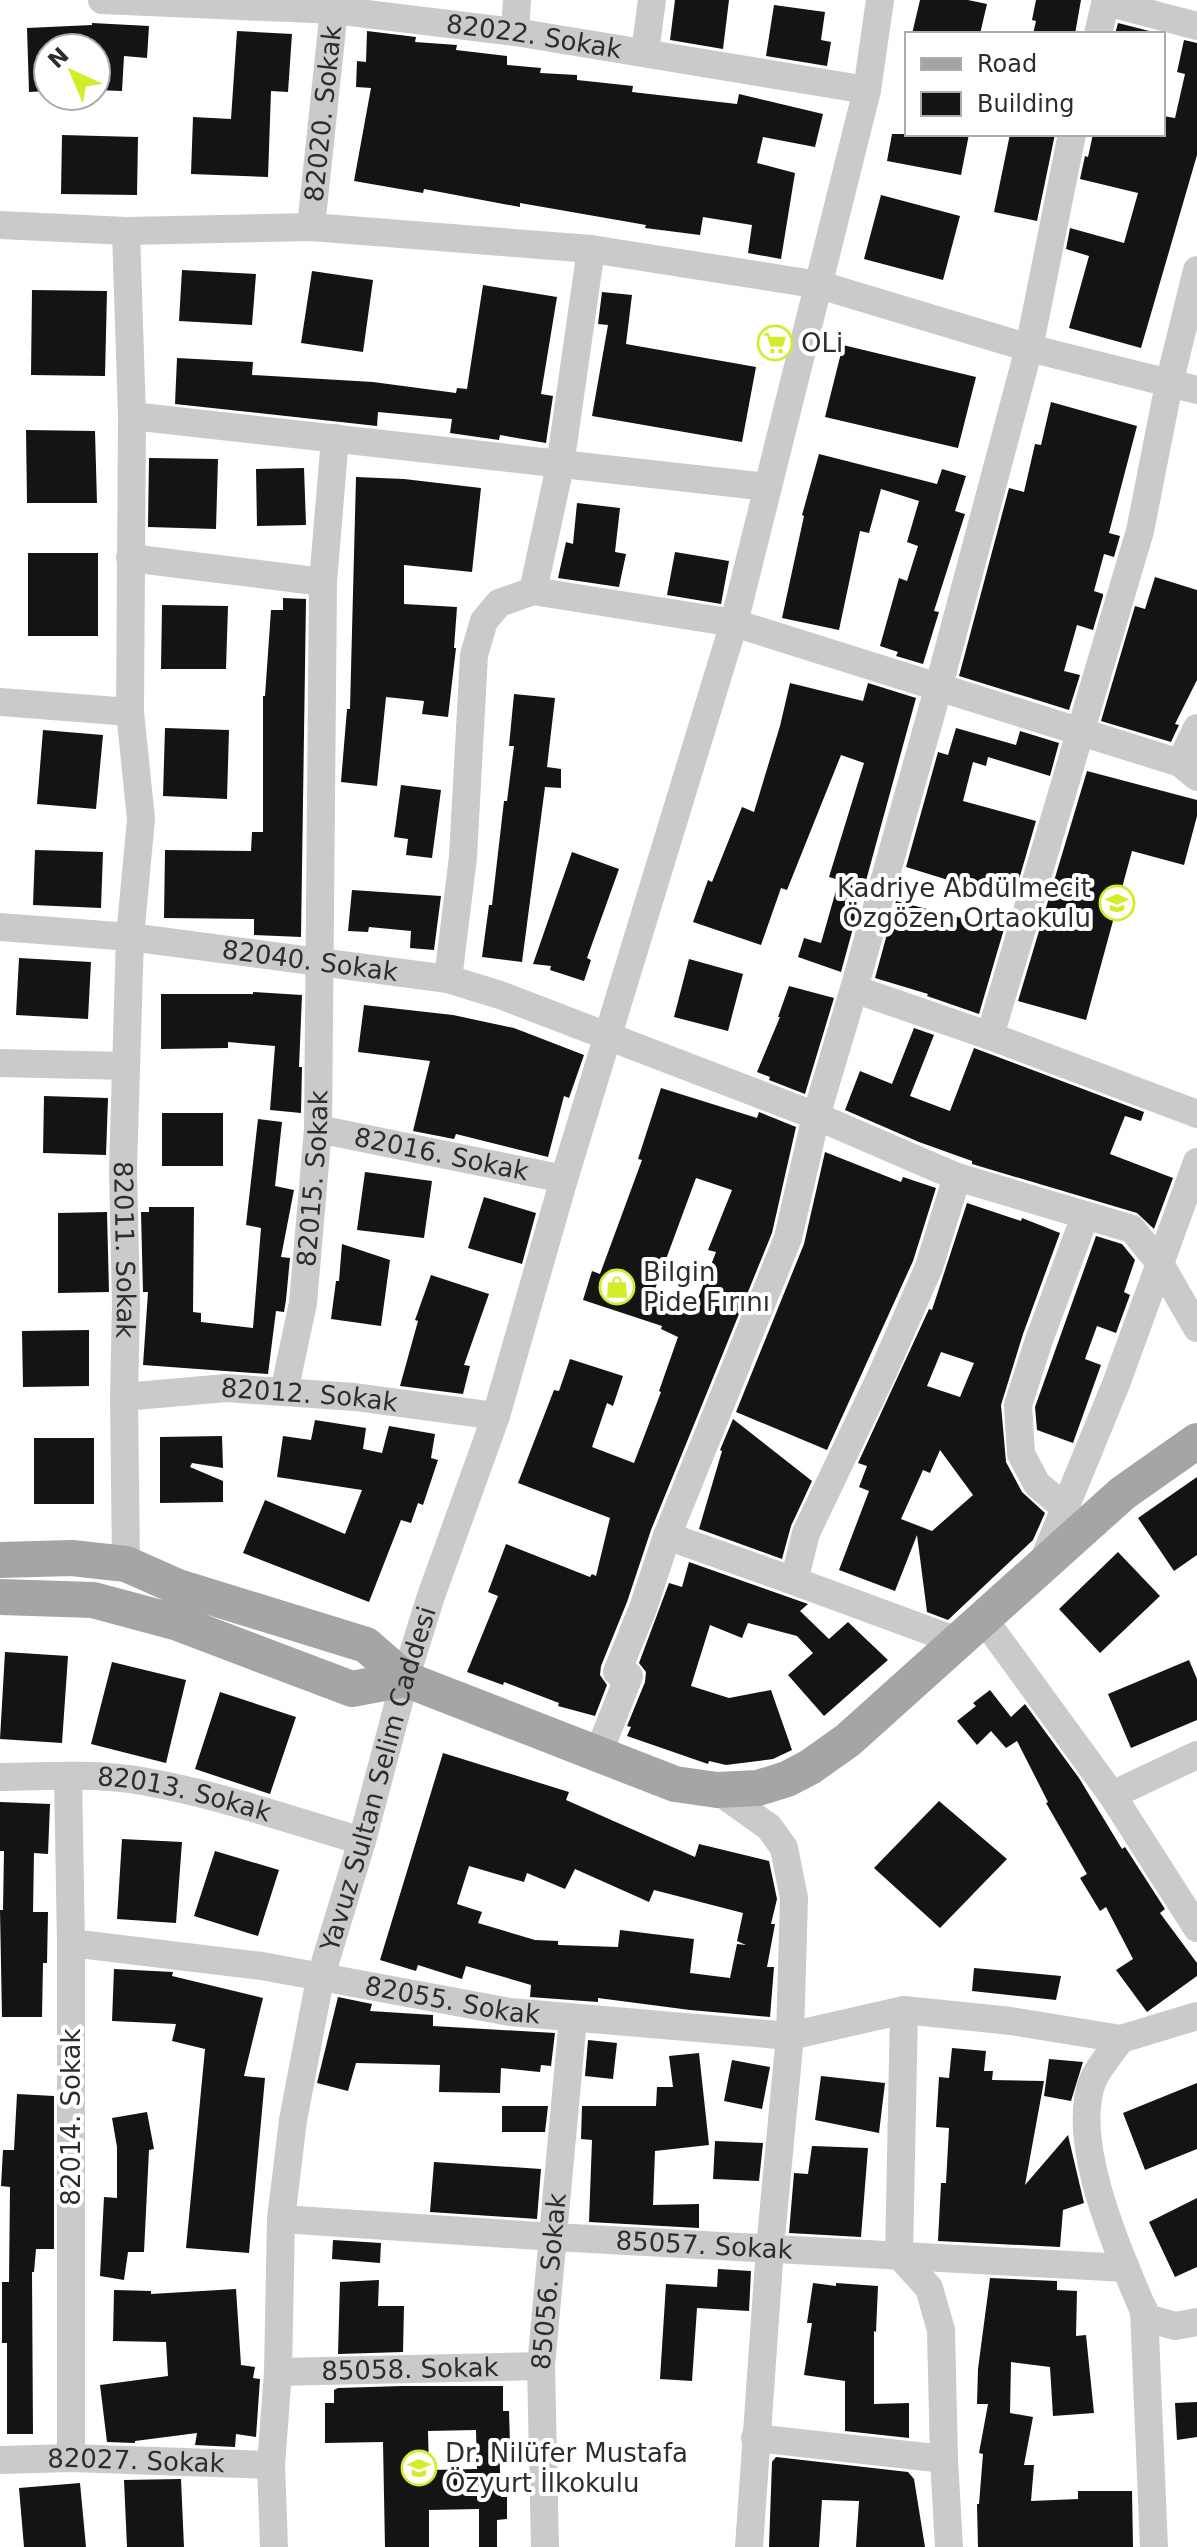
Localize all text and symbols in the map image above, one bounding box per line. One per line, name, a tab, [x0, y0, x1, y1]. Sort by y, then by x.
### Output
street label: 82022. Sokak	[444, 9, 624, 64]
street label: 82020. Sokak	[299, 24, 347, 203]
north arrow	[32, 32, 112, 112]
legend	[905, 32, 1165, 136]
text: N	[43, 43, 74, 73]
text: Road	[977, 50, 1037, 78]
text: Building	[977, 90, 1074, 118]
supermarket icon: OLi	[756, 324, 794, 362]
place label: OLi	[801, 328, 843, 358]
place label: Kadriye Abdülmecit Özgözen Ortaokulu	[837, 873, 1091, 933]
school or university icon: Kadriye Abdülmecit Özgözen Ortaokulu	[1098, 884, 1136, 922]
street label: 82040. Sokak	[220, 934, 400, 987]
street label: 82015. Sokak	[291, 1090, 333, 1268]
street label: 82016. Sokak	[352, 1122, 531, 1186]
street label: 82011. Sokak	[108, 1161, 141, 1339]
place label: Bilgin Pide Fırını	[643, 1257, 770, 1317]
shop icon: Bilgin Pide Fırını	[598, 1268, 636, 1306]
street label: 82012. Sokak	[220, 1373, 400, 1418]
street label: Yavuz Sultan Selim Caddesi	[314, 1603, 442, 1956]
street label: 82013. Sokak	[96, 1761, 275, 1828]
street label: 82055. Sokak	[362, 1970, 541, 2030]
street label: 82014. Sokak	[56, 2028, 86, 2206]
street label: 85056. Sokak	[526, 2192, 572, 2371]
street label: 85057. Sokak	[615, 2225, 794, 2265]
street label: 85058. Sokak	[321, 2352, 499, 2386]
place label: Dr. Nilüfer Mustafa Özyurt İlkokulu	[445, 2438, 688, 2498]
street label: 82027. Sokak	[47, 2443, 225, 2478]
school or university icon: Dr. Nilüfer Mustafa Özyurt İlkokulu	[400, 2449, 438, 2487]

